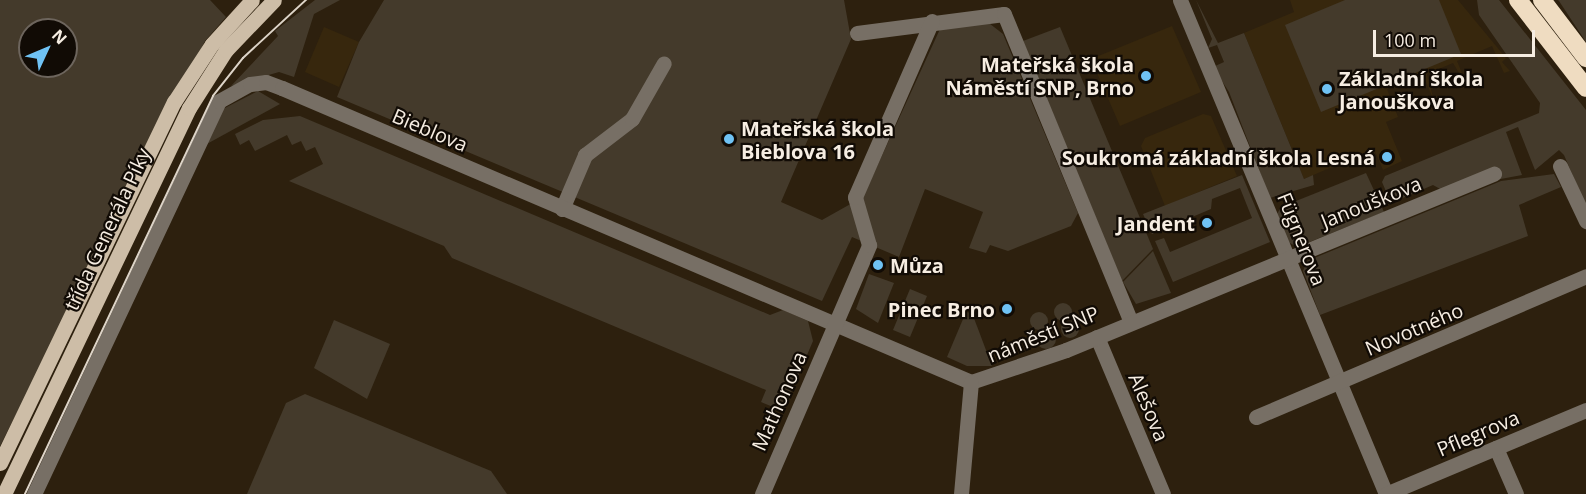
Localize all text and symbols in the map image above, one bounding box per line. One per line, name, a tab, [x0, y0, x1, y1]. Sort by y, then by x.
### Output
north arrow	[18, 18, 78, 78]
scale bar	[1376, 18, 1538, 56]
text: N	[47, 25, 72, 49]
text: 100 m	[1384, 28, 1436, 52]
place label: Mateřská škola Náměstí SNP, Brno	[946, 52, 1134, 99]
place label: Základní škola Janouškova	[1339, 66, 1483, 113]
marker: Mateřská škola Náměstí SNP, Brno	[1139, 69, 1153, 83]
marker: Základní škola Janouškova	[1320, 82, 1334, 96]
street label: Bieblova	[389, 103, 471, 157]
place label: Mateřská škola Bieblova 16	[741, 116, 894, 163]
marker: Mateřská škola Bieblova 16	[722, 132, 736, 146]
street label: třída Generála Píky	[59, 144, 155, 314]
place label: Soukromá základní škola Lesná	[1062, 145, 1375, 169]
marker: Soukromá základní škola Lesná	[1380, 150, 1394, 164]
street label: Janouškova	[1317, 171, 1425, 233]
street label: Fügnerova	[1272, 189, 1332, 289]
place label: Jandent	[1117, 211, 1195, 235]
marker: Jandent	[1200, 216, 1214, 230]
place label: Můza	[890, 253, 944, 277]
marker: Můza	[871, 258, 885, 272]
place label: Pinec Brno	[888, 297, 995, 321]
street label: Novotného	[1361, 298, 1467, 360]
street label: náměstí SNP	[984, 301, 1102, 367]
marker: Pinec Brno	[1000, 302, 1014, 316]
street label: Mathonova	[746, 348, 812, 454]
street label: Alešova	[1124, 369, 1174, 445]
street label: Pflegrova	[1433, 405, 1523, 461]

